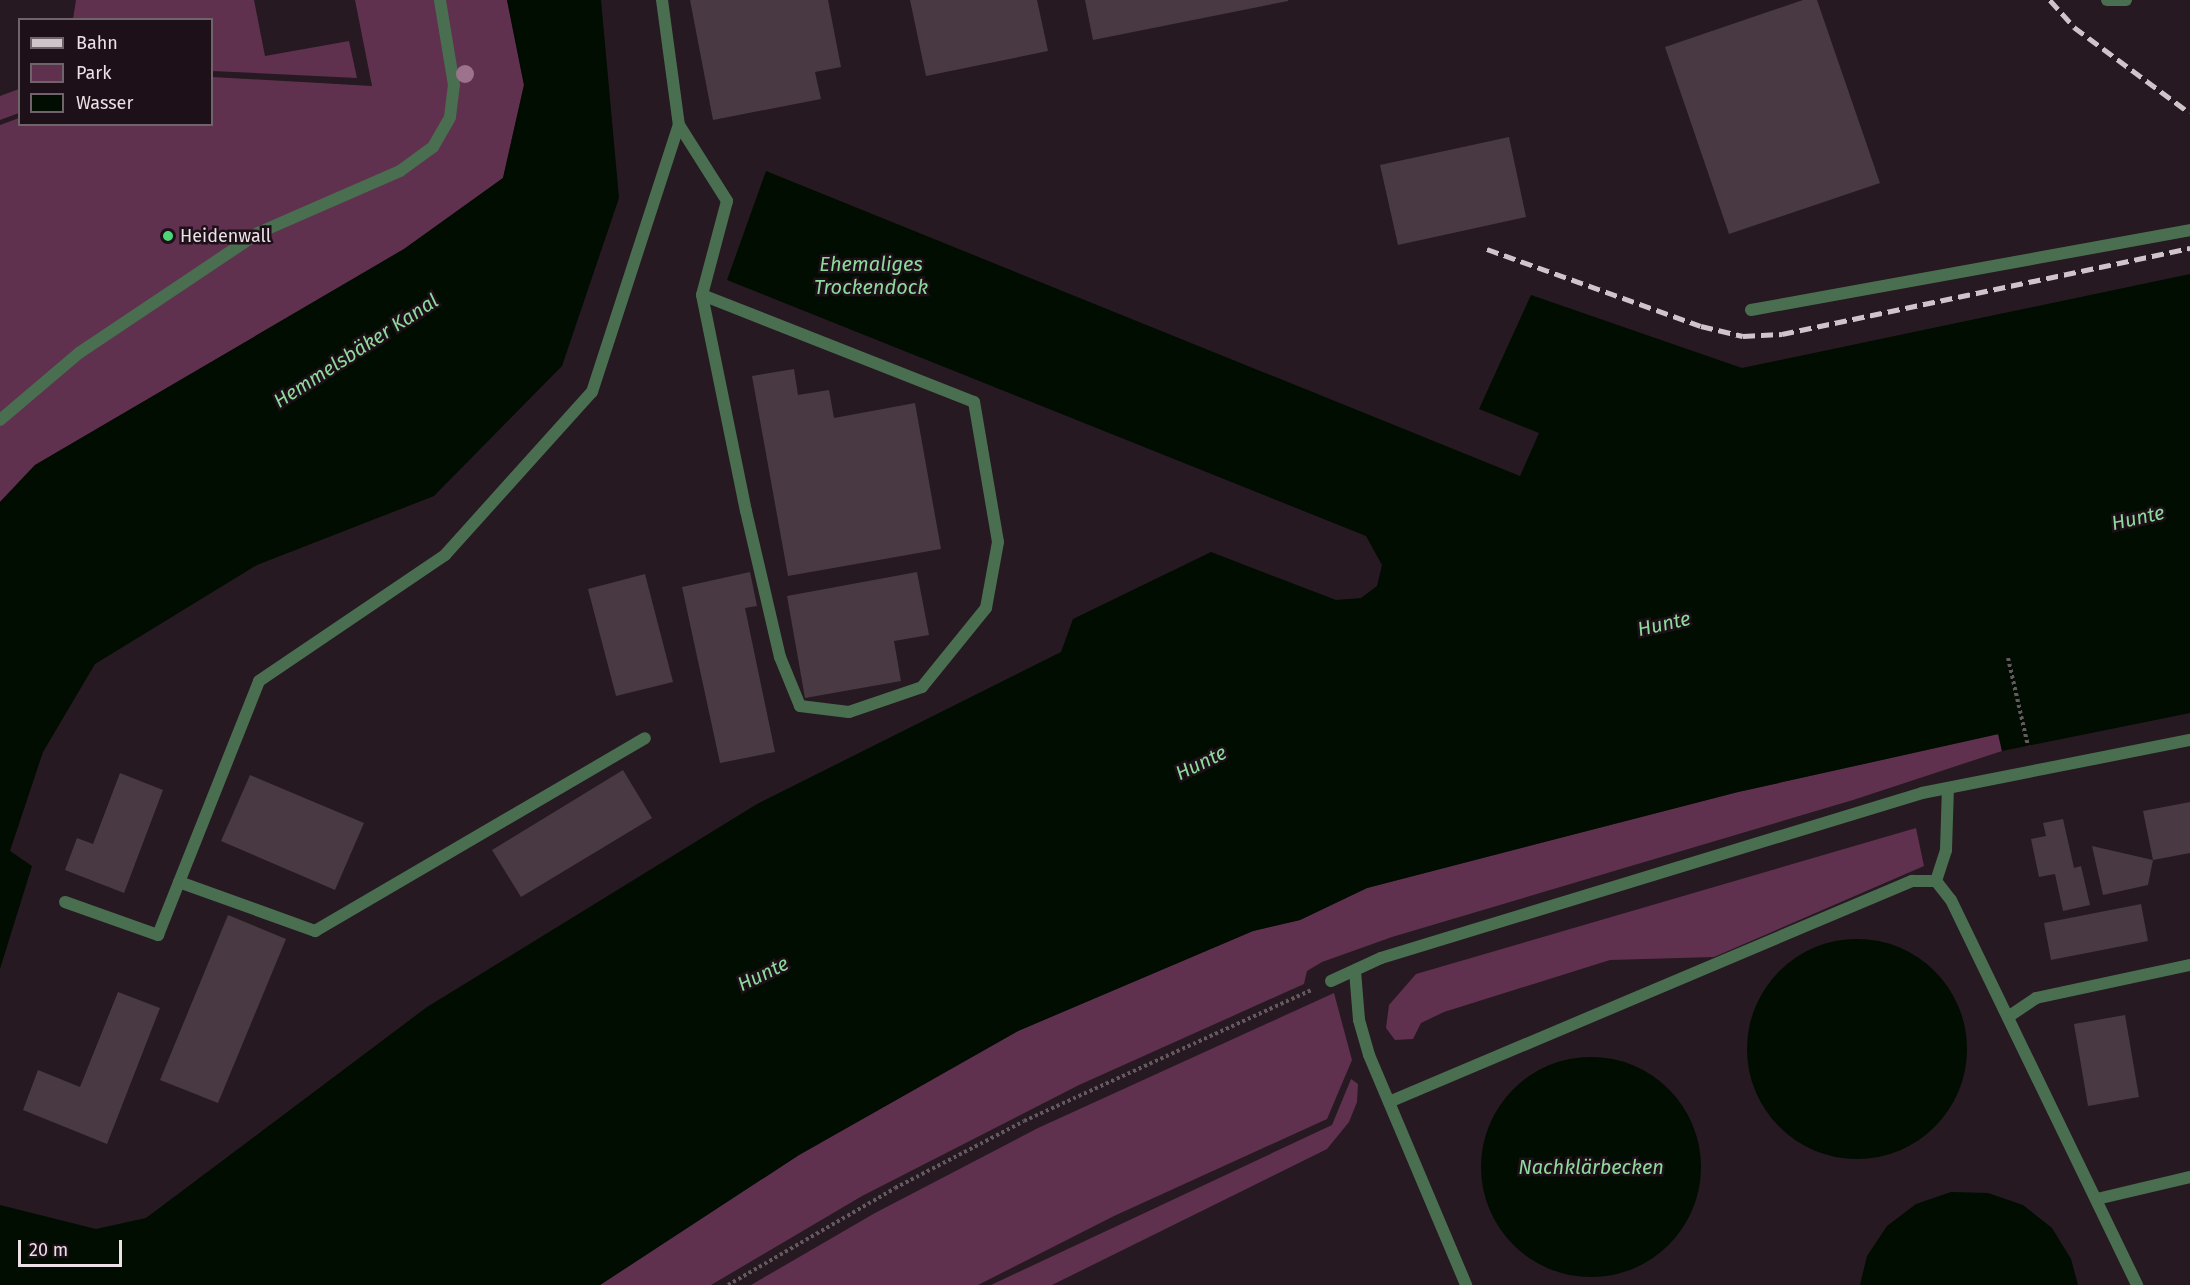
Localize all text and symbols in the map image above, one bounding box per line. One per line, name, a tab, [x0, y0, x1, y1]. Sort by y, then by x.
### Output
legend	[18, 18, 213, 126]
text: Bahn	[76, 32, 118, 54]
text: Park	[76, 62, 111, 84]
text: Wasser	[76, 92, 133, 114]
place label: Heidenwall	[180, 225, 271, 247]
marker: Heidenwall	[161, 229, 175, 243]
water label: Ehemaliges Trockendock	[814, 252, 928, 299]
water label: Hemmelsbäker Kanal	[269, 289, 443, 413]
water label: Hunte	[2109, 500, 2167, 536]
water label: Hunte	[1635, 606, 1693, 642]
water label: Hunte	[1172, 740, 1230, 786]
water label: Hunte	[734, 951, 792, 997]
water label: Nachklärbecken	[1518, 1155, 1664, 1179]
scale bar	[21, 1228, 124, 1266]
text: 20 m	[29, 1239, 68, 1261]

